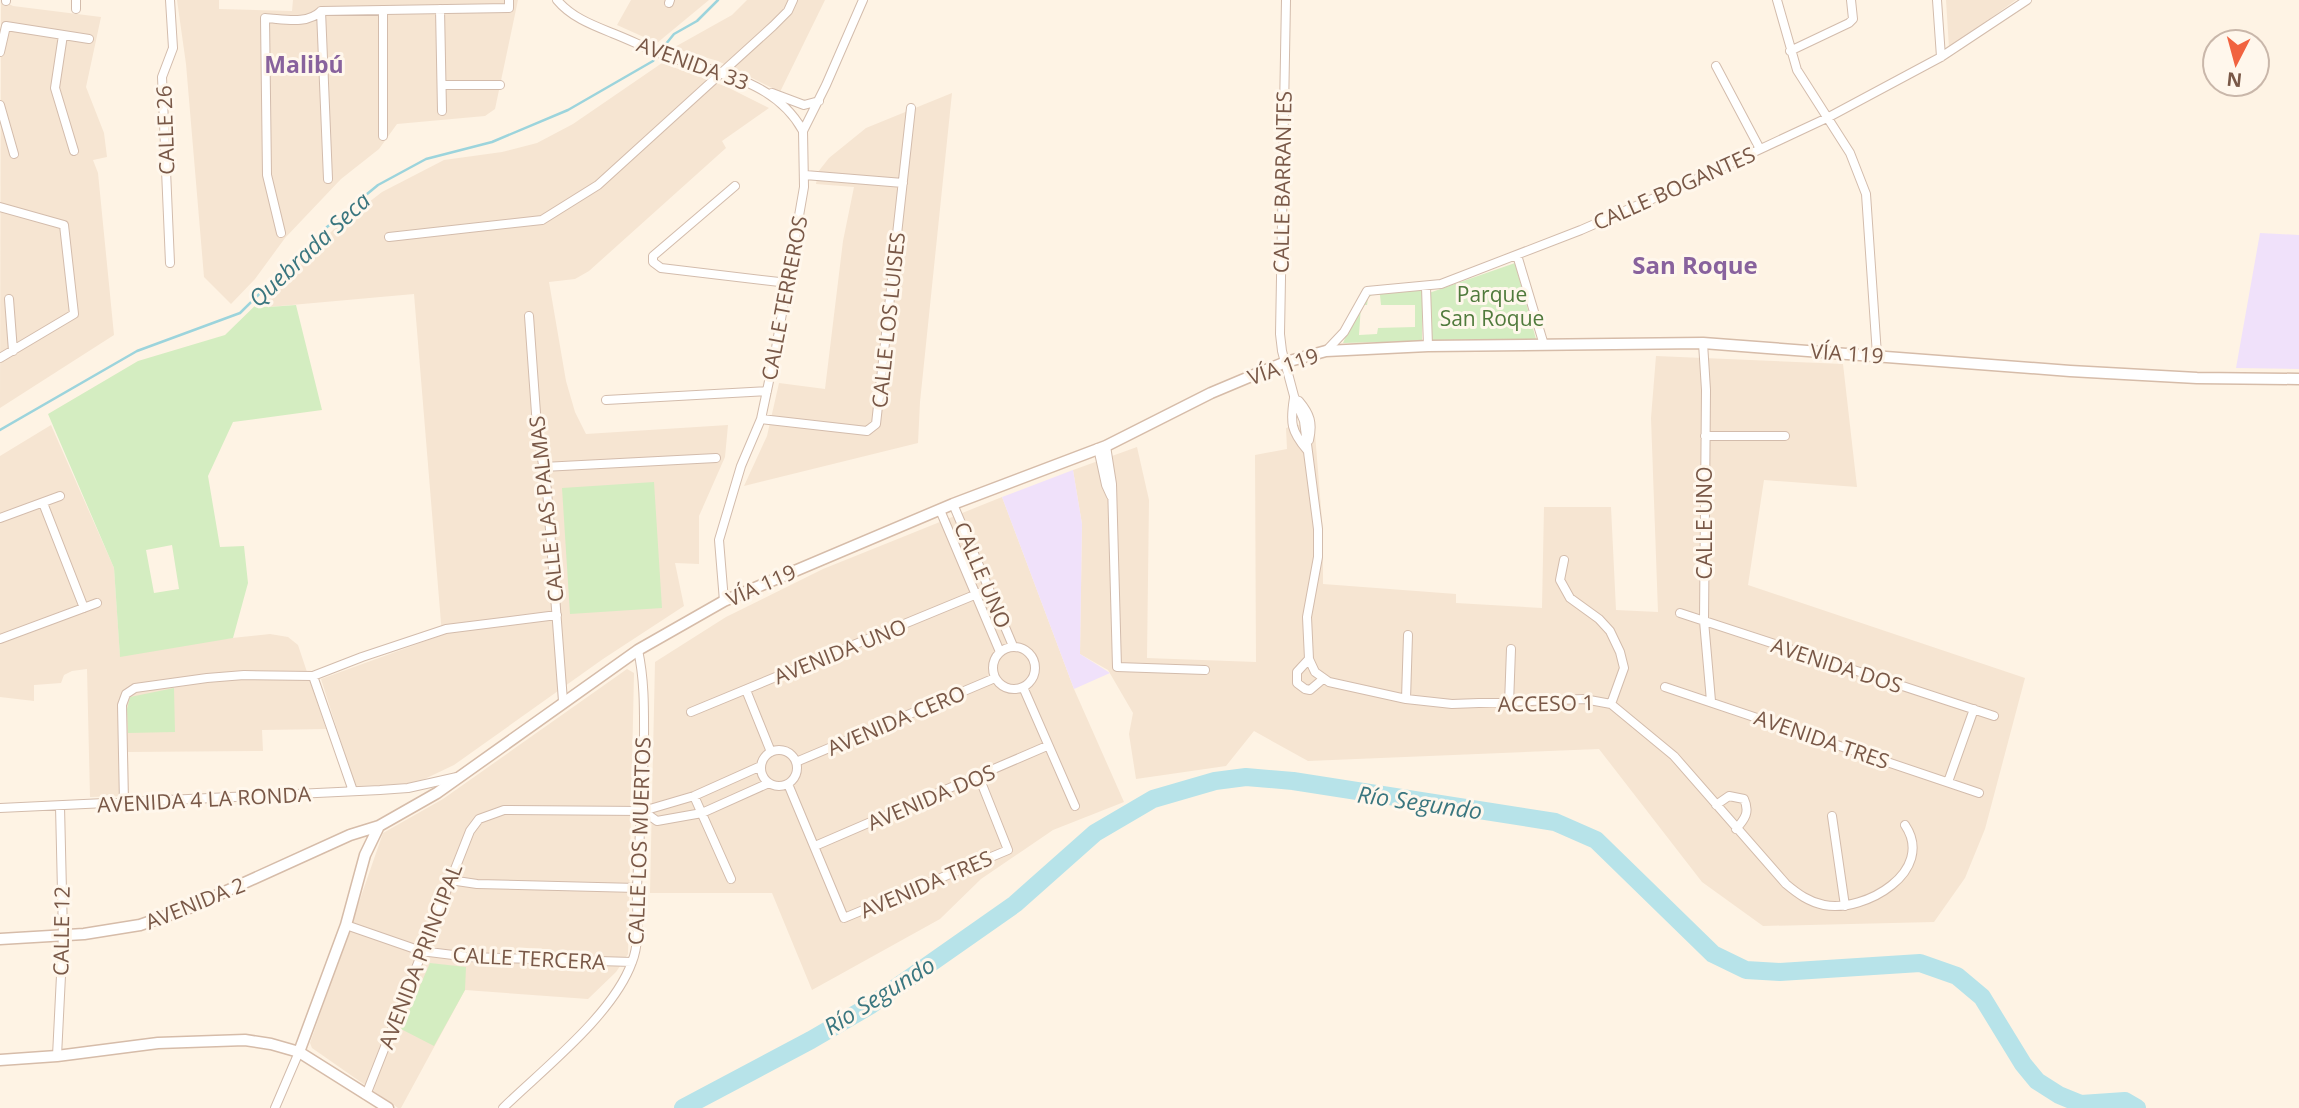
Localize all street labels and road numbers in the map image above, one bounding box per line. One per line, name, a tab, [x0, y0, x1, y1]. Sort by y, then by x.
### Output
street label: AVENIDA 33	[633, 30, 753, 96]
street label: CALLE 26	[149, 85, 181, 175]
street label: CALLE BARRANTES	[1266, 91, 1298, 273]
street label: CALLE BOGANTES	[1589, 140, 1759, 236]
street label: CALLE TERREROS	[754, 213, 814, 383]
street label: CALLE LOS LUISES	[865, 231, 911, 409]
street label: VÍA 119	[1810, 336, 1884, 370]
street label: VÍA 119	[1244, 341, 1322, 391]
street label: CALLE LAS PALMAS	[522, 414, 570, 604]
street label: CALLE UNO	[1690, 466, 1718, 580]
street label: CALLE UNO	[948, 518, 1018, 632]
street label: VÍA 119	[722, 557, 800, 613]
street label: AVENIDA UNO	[770, 612, 910, 690]
street label: AVENIDA DOS	[1768, 631, 1906, 699]
street label: AVENIDA CERO	[823, 678, 969, 762]
street label: ACCESO 1	[1497, 688, 1595, 718]
street label: AVENIDA TRES	[1751, 703, 1893, 775]
street label: CALLE LOS MUERTOS	[621, 737, 657, 945]
street label: AVENIDA DOS	[863, 758, 999, 836]
street label: AVENIDA 4 LA RONDA	[96, 779, 312, 819]
street label: AVENIDA TRES	[856, 844, 996, 924]
street label: AVENIDA PRINCIPAL	[372, 859, 468, 1053]
street label: AVENIDA 2	[141, 870, 249, 936]
street label: CALLE 12	[46, 886, 76, 976]
street label: CALLE TERCERA	[452, 940, 607, 976]

